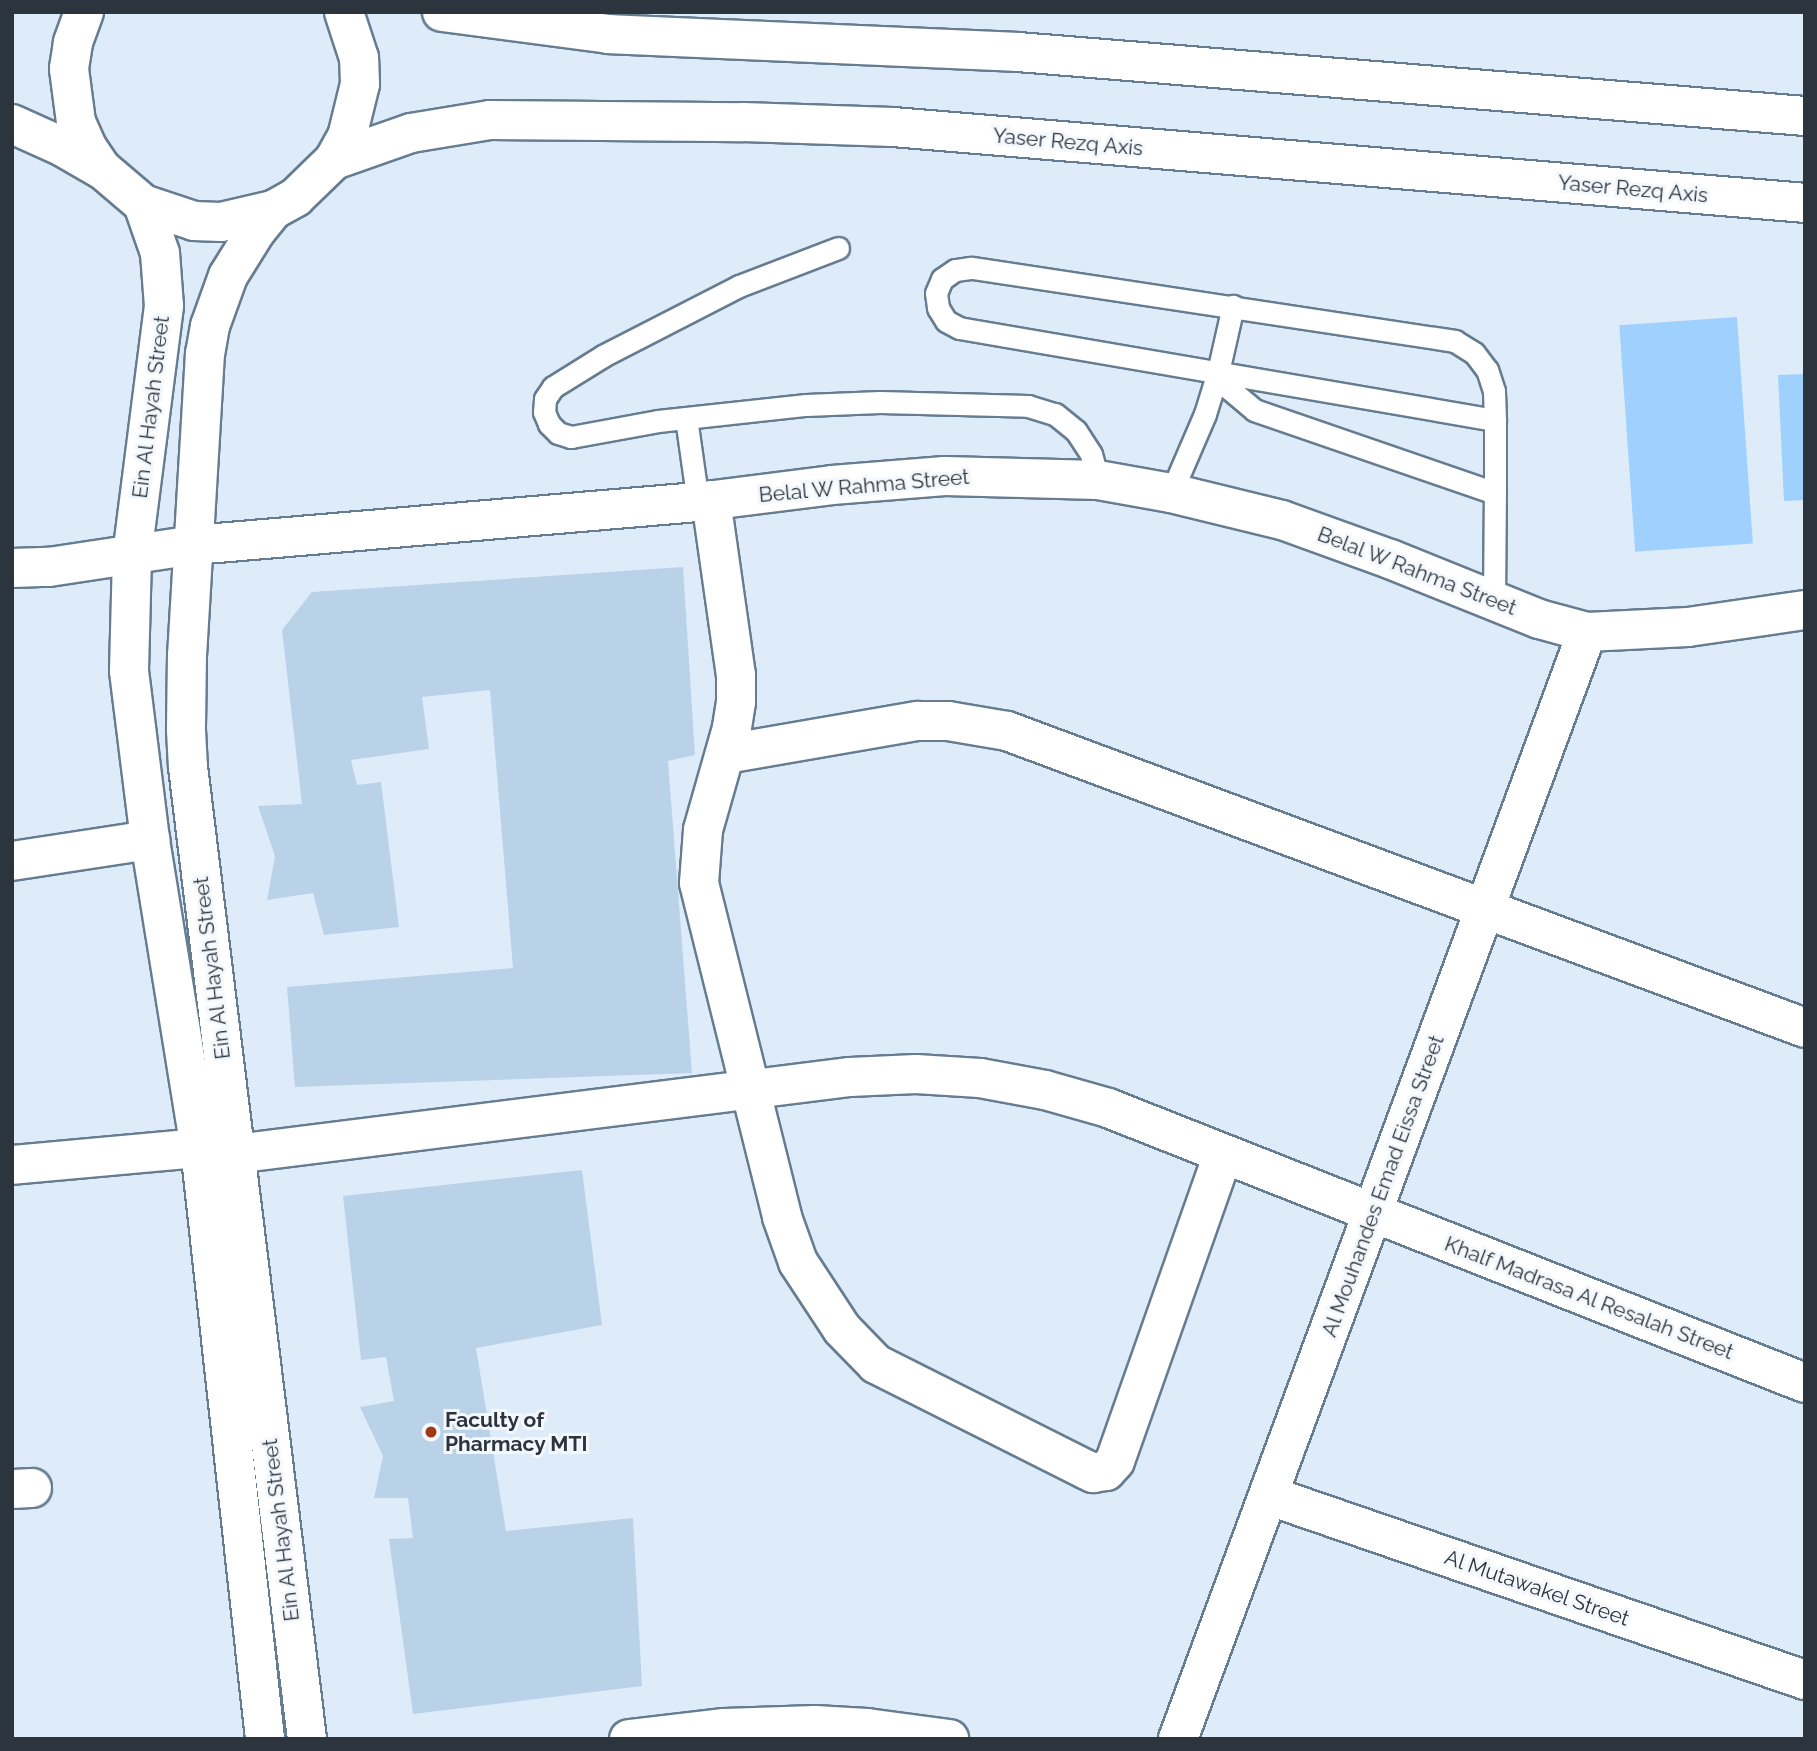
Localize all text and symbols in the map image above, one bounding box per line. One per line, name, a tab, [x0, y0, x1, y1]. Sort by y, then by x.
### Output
street label: Yaser Rezq Axis	[991, 123, 1145, 161]
street label: Yaser Rezq Axis	[1556, 170, 1710, 208]
street label: Ein Al Hayah Street	[127, 314, 175, 500]
street label: Belal W Rahma Street	[757, 464, 971, 508]
street label: Belal W Rahma Street	[1313, 521, 1521, 621]
street label: Ein Al Hayah Street	[188, 875, 236, 1061]
street label: Al Mouhandes Emad Eissa Street	[1316, 1031, 1450, 1341]
street label: Khalf Madrasa Al Resalah Street	[1440, 1231, 1738, 1365]
place label: Faculty of Pharmacy MTI	[445, 1407, 588, 1457]
marker: Faculty of Pharmacy MTI	[423, 1424, 439, 1440]
street label: Ein Al Hayah Street	[257, 1437, 305, 1623]
street label: Al Mutawakel Street	[1441, 1544, 1633, 1632]

